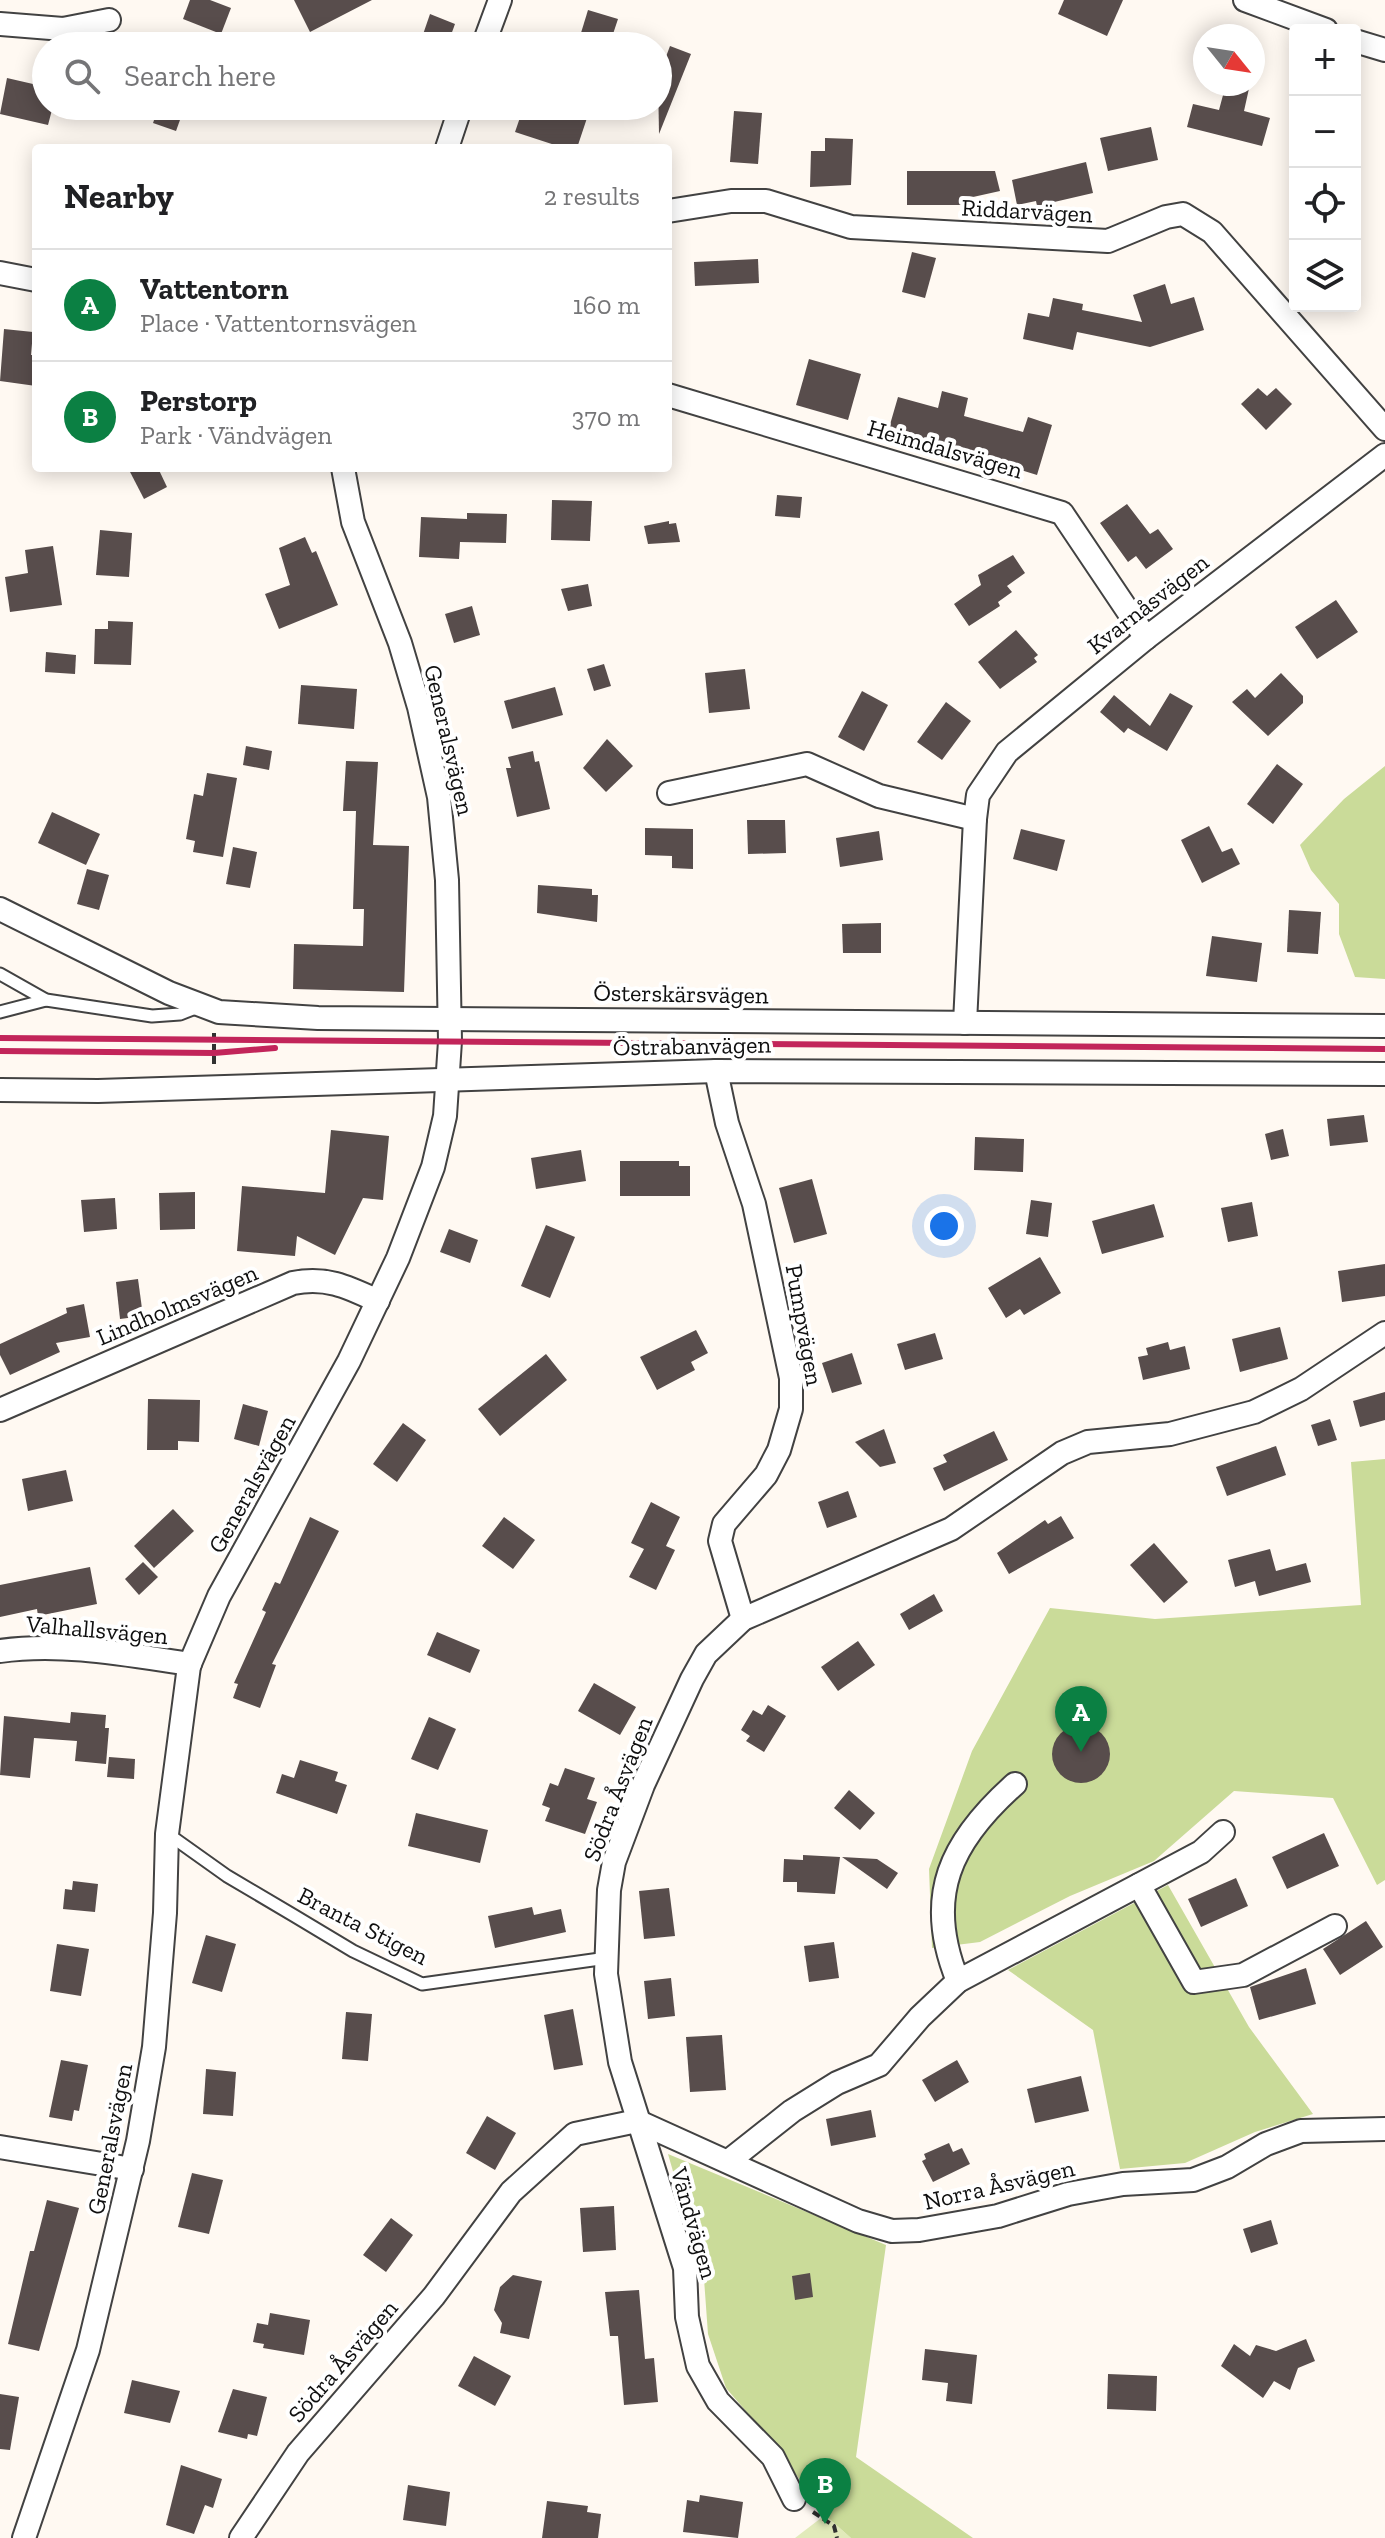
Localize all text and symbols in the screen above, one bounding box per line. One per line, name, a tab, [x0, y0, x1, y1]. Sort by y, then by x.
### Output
north arrow	[1193, 24, 1265, 96]
map controls	[1289, 24, 1361, 312]
button: +	[1289, 24, 1361, 96]
search box	[32, 32, 672, 120]
icon: search	[60, 54, 104, 98]
text: Search here	[124, 58, 276, 94]
button: −	[1289, 96, 1361, 168]
button: locate	[1289, 168, 1361, 240]
text: Nearby	[64, 176, 174, 217]
text: 2 results	[544, 180, 640, 212]
street label: Riddarvägen	[961, 193, 1094, 228]
button: layers	[1289, 240, 1361, 312]
text: Vattentorn	[140, 271, 289, 307]
text: A	[81, 289, 99, 321]
text: 160 m	[573, 289, 640, 321]
text: Place · Vattentornsvägen	[140, 307, 417, 339]
text: Perstorp	[140, 383, 257, 419]
text: B	[82, 401, 98, 433]
text: 370 m	[572, 401, 640, 433]
street label: Heimdalsvägen	[864, 413, 1026, 485]
text: Park · Vändvägen	[140, 419, 332, 451]
street label: Kvarnåsvägen	[1081, 547, 1214, 660]
street label: Generalsvägen	[418, 662, 481, 818]
street label: Österskärsvägen	[593, 977, 769, 1010]
street label: Östrabanvägen	[613, 1030, 772, 1061]
your location	[924, 1206, 964, 1246]
street label: Lindholmsvägen	[92, 1257, 262, 1352]
street label: Pumpvägen	[780, 1262, 829, 1388]
street label: Generalsvägen	[202, 1409, 302, 1558]
street label: Valhallsvägen	[24, 1609, 169, 1650]
pin: A	[1055, 1686, 1107, 1752]
street label: Södra Åsvägen	[577, 1712, 659, 1865]
street label: Branta Stigen	[293, 1880, 433, 1971]
street label: Generalsvägen	[81, 2061, 138, 2217]
street label: Norra Åsvägen	[921, 2153, 1077, 2216]
street label: Vändvägen	[665, 2163, 724, 2282]
street label: Södra Åsvägen	[282, 2293, 404, 2428]
pin: B	[799, 2458, 851, 2524]

